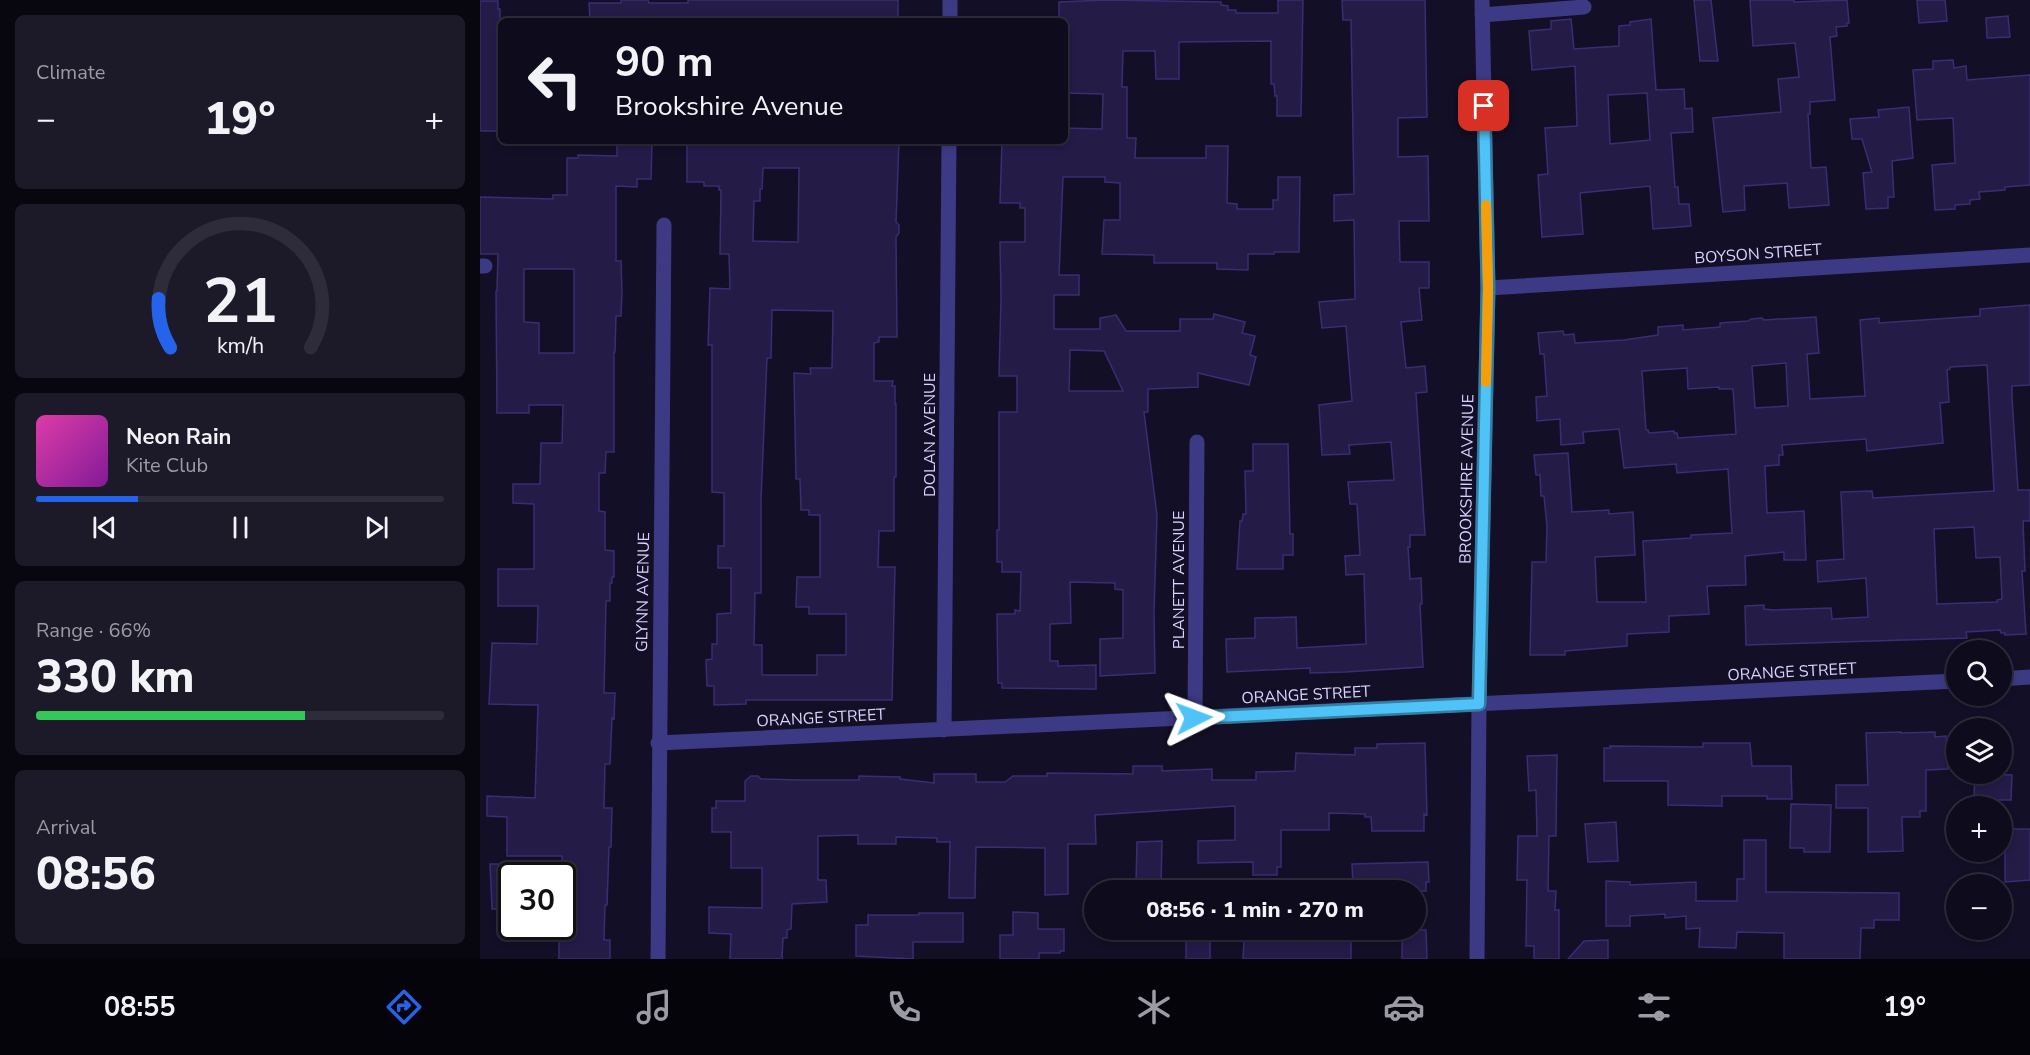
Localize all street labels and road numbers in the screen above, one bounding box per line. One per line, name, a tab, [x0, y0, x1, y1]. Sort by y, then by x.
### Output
street label: BOYSON STREET	[1694, 239, 1823, 269]
street label: DOLAN AVENUE	[919, 373, 941, 497]
street label: BROOKSHIRE AVENUE	[1455, 394, 1479, 564]
street label: PLANETT AVENUE	[1168, 511, 1190, 649]
street label: GLYNN AVENUE	[631, 532, 655, 652]
street label: ORANGE STREET	[1727, 658, 1858, 686]
street label: ORANGE STREET	[1241, 681, 1372, 709]
street label: ORANGE STREET	[756, 704, 887, 732]

